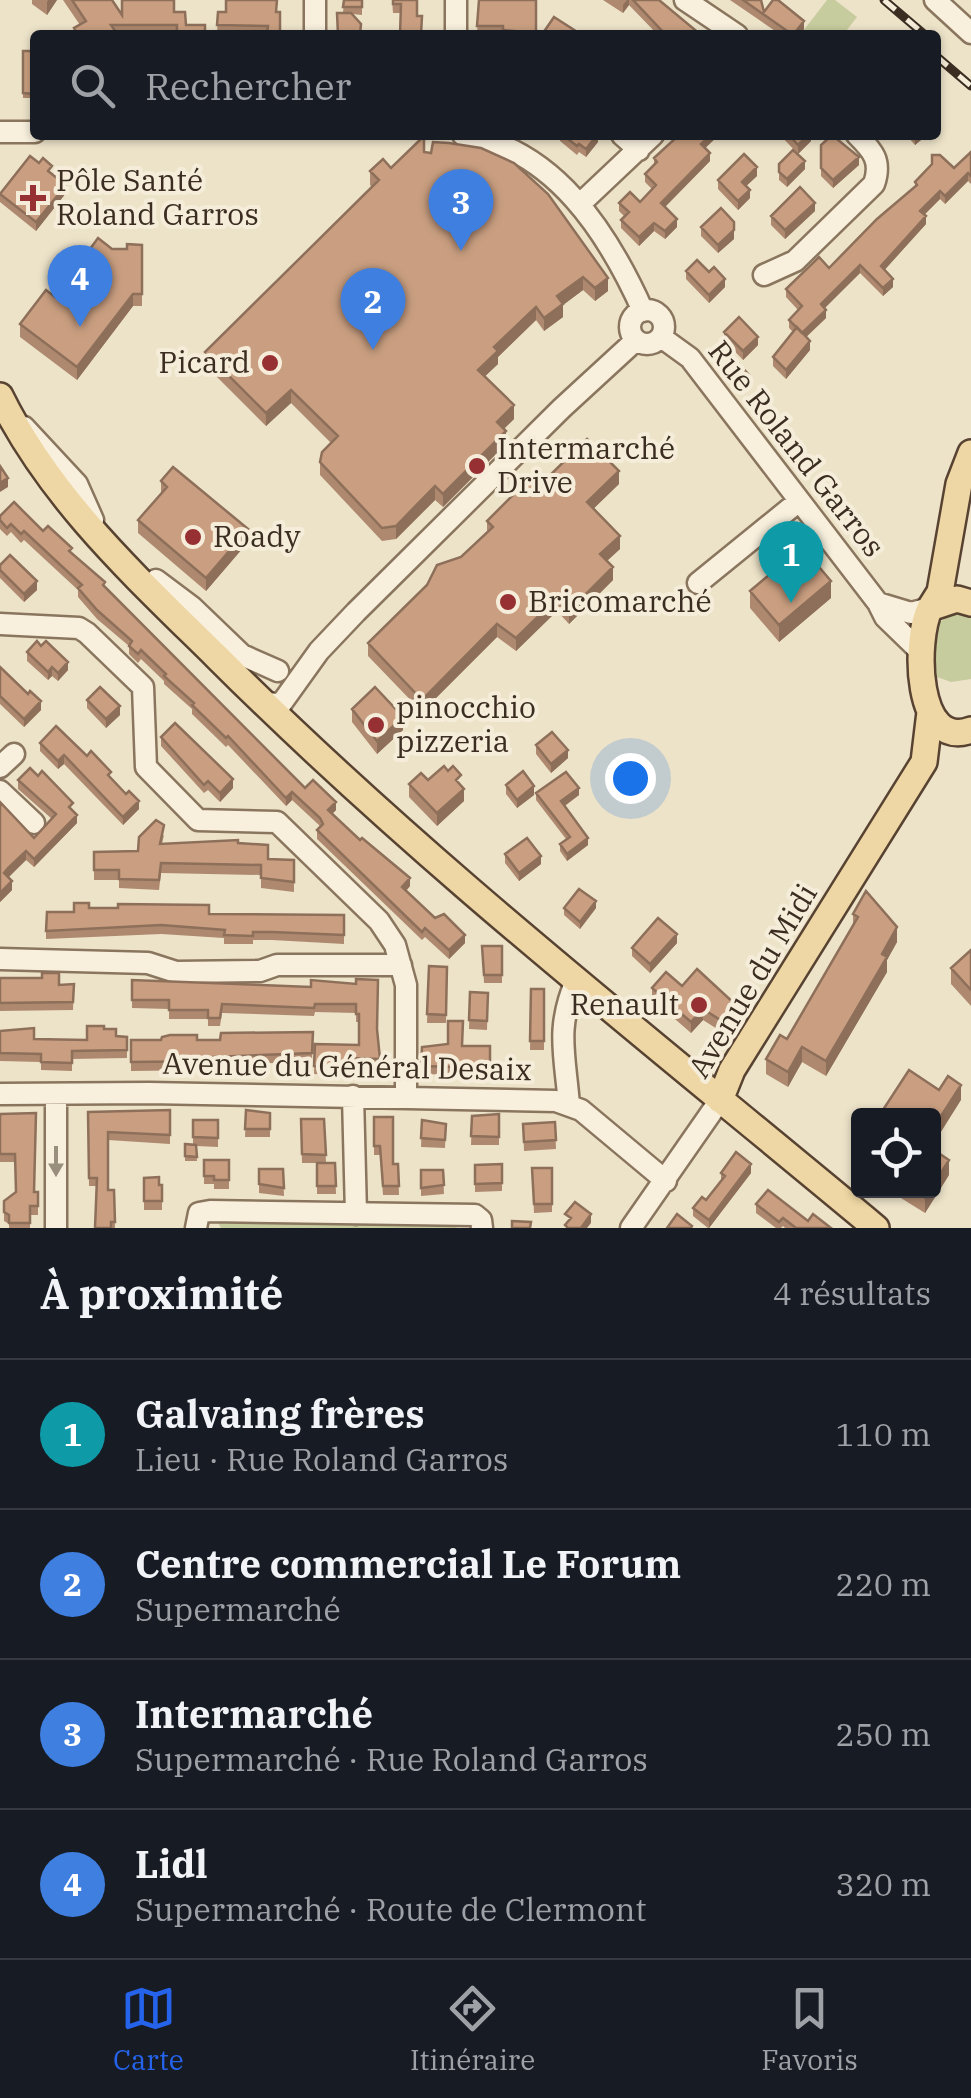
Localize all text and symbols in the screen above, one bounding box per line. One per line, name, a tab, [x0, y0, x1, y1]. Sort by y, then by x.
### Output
search box	[30, 30, 941, 140]
icon: search	[65, 58, 120, 113]
text: Rechercher	[145, 61, 351, 110]
place label: Pôle Santé Roland Garros	[56, 160, 259, 233]
pin: 3	[428, 168, 494, 251]
marker: Pôle Santé Roland Garros	[20, 185, 46, 211]
pin: 4	[48, 245, 112, 327]
pin: 2	[340, 268, 406, 350]
street label: Rue Roland Garros	[700, 332, 894, 564]
place label: Picard	[159, 342, 250, 381]
marker: Picard	[259, 352, 281, 374]
place label: Intermarché Drive	[497, 428, 675, 501]
marker: Intermarché Drive	[466, 455, 488, 477]
place label: Roady	[213, 516, 301, 555]
pin: 1	[758, 520, 824, 603]
marker: Roady	[182, 526, 204, 548]
place label: Bricomarché	[528, 581, 711, 620]
marker: Bricomarché	[497, 591, 519, 613]
place label: pinocchio pizzeria	[396, 687, 536, 760]
marker: pinocchio pizzeria	[365, 714, 387, 736]
your location	[605, 753, 656, 804]
street label: Avenue du Midi	[678, 876, 825, 1084]
place label: Renault	[570, 984, 679, 1023]
marker: Renault	[688, 994, 710, 1016]
street label: Avenue du Général Desaix	[162, 1043, 532, 1088]
map controls	[851, 1108, 941, 1198]
button: locate	[851, 1108, 941, 1198]
one-way arrow	[48, 1145, 64, 1177]
text: À proximité	[40, 1266, 283, 1321]
text: 4 résultats	[773, 1272, 931, 1314]
text: Galvaing frères	[135, 1389, 425, 1438]
text: 1	[63, 1413, 82, 1455]
text: 110 m	[835, 1413, 931, 1455]
text: Lieu · Rue Roland Garros	[135, 1438, 508, 1480]
text: Centre commercial Le Forum	[135, 1539, 681, 1588]
text: 2	[63, 1563, 82, 1605]
text: 220 m	[835, 1563, 931, 1605]
text: Supermarché	[135, 1588, 341, 1630]
text: Intermarché	[135, 1689, 373, 1738]
text: 3	[63, 1713, 82, 1755]
text: 250 m	[835, 1713, 931, 1755]
text: Supermarché · Rue Roland Garros	[135, 1738, 648, 1780]
text: Lidl	[135, 1839, 208, 1888]
text: 4	[63, 1863, 82, 1905]
text: 320 m	[835, 1863, 931, 1905]
text: Supermarché · Route de Clermont	[135, 1888, 647, 1930]
tab: Carte	[113, 1981, 184, 2078]
tab: Itinéraire	[410, 1981, 535, 2078]
tab: Favoris	[761, 1981, 858, 2078]

